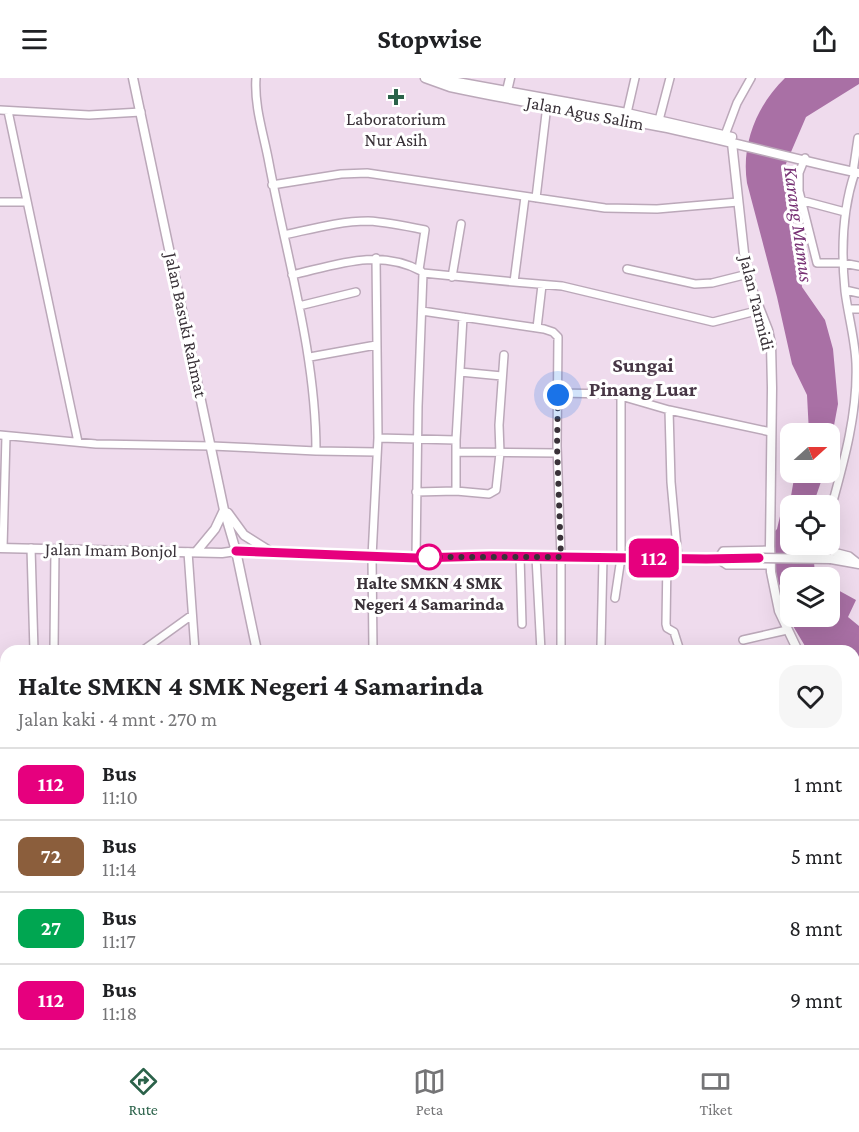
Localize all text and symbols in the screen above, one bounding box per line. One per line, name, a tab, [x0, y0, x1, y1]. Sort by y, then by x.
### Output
icon: menu	[18, 23, 51, 56]
icon: share	[808, 23, 841, 56]
text: Stopwise	[377, 24, 482, 54]
marker: Laboratorium Nur Asih	[387, 88, 405, 106]
street label: Jalan Agus Salim	[523, 91, 646, 134]
place label: Laboratorium Nur Asih	[346, 109, 446, 150]
water label: Karang Mumus	[779, 165, 818, 284]
street label: Jalan Basuki Rahmat	[160, 249, 211, 400]
street label: Jalan Tarmidi	[735, 252, 779, 353]
district label: Sungai Pinang Luar	[589, 353, 698, 401]
your location	[543, 380, 573, 410]
north arrow	[780, 423, 840, 483]
map controls	[780, 423, 840, 627]
button: locate	[780, 495, 840, 555]
line badge: 112	[620, 538, 688, 578]
street label: Jalan Imam Bonjol	[43, 539, 178, 562]
marker: Halte SMKN 4 SMK Negeri 4 Samarinda	[416, 544, 442, 570]
text: 112	[641, 546, 667, 570]
button: layers	[780, 567, 840, 627]
place label: Halte SMKN 4 SMK Negeri 4 Samarinda	[354, 573, 504, 614]
button: heart	[779, 665, 842, 728]
text: Halte SMKN 4 SMK Negeri 4 Samarinda	[18, 670, 483, 701]
text: Jalan kaki · 4 mnt · 270 m	[18, 708, 217, 730]
text: Bus	[102, 761, 136, 786]
text: 112	[38, 772, 64, 796]
text: 1 mnt	[794, 772, 842, 797]
text: 11:10	[102, 786, 138, 808]
text: Bus	[102, 833, 136, 858]
text: 72	[41, 844, 61, 868]
text: 5 mnt	[791, 844, 842, 869]
text: 11:14	[102, 858, 137, 880]
text: Bus	[102, 905, 136, 930]
text: 27	[41, 916, 61, 940]
text: 8 mnt	[789, 916, 842, 941]
text: 11:17	[102, 930, 136, 952]
text: Bus	[102, 977, 136, 1002]
text: 112	[38, 988, 64, 1012]
text: 9 mnt	[790, 988, 842, 1013]
text: 11:18	[102, 1002, 137, 1024]
tab: Rute	[127, 1065, 160, 1118]
tab: Peta	[413, 1065, 446, 1118]
tab: Tiket	[699, 1065, 732, 1118]

